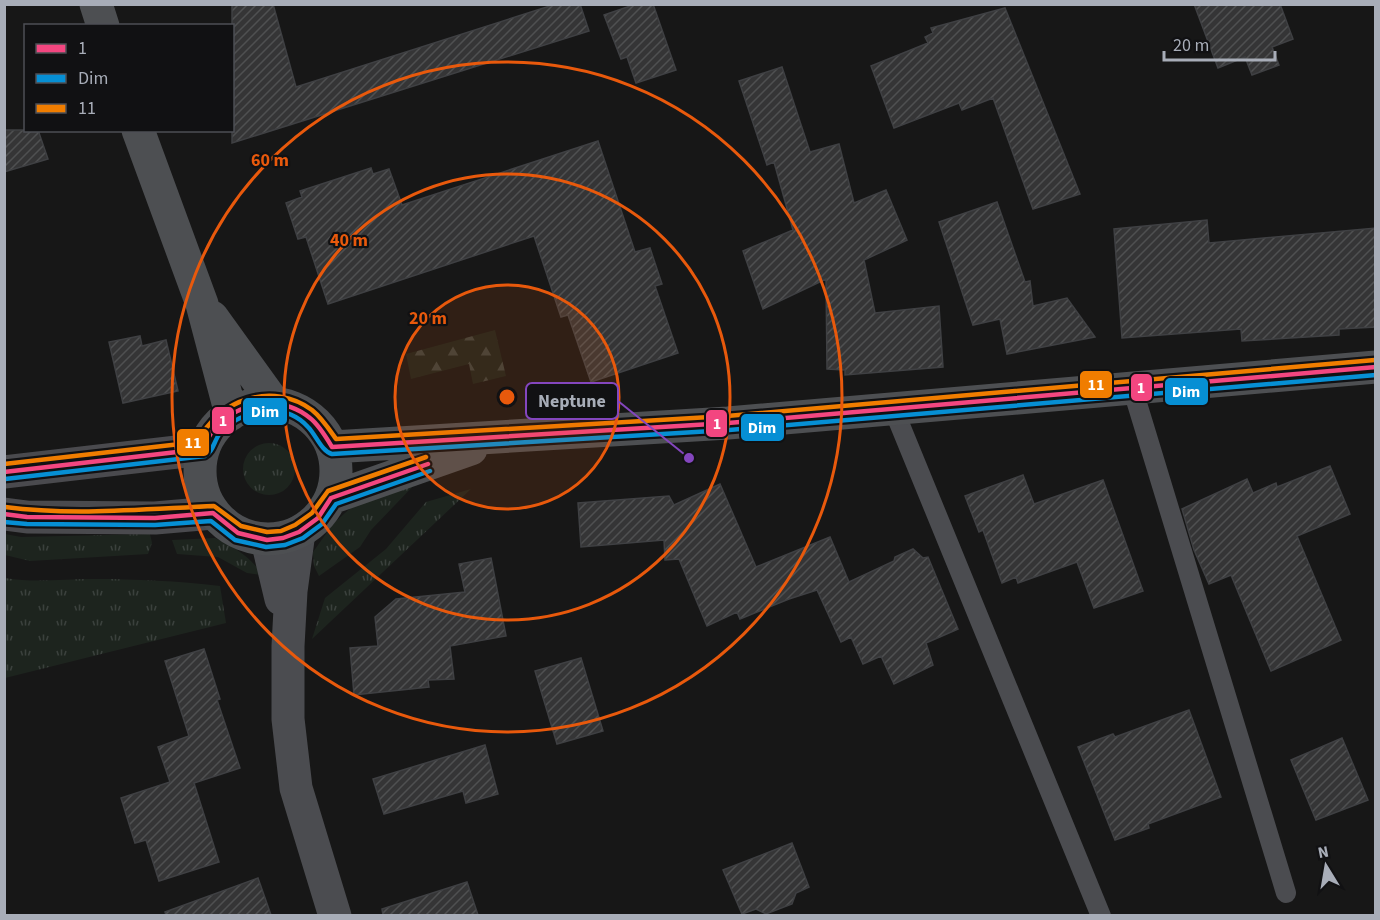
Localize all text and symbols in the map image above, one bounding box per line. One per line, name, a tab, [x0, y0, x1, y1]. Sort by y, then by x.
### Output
legend	[24, 24, 234, 132]
scale bar	[1164, 24, 1275, 62]
text: 20 m	[1173, 33, 1209, 58]
text: 1	[78, 36, 87, 61]
text: Dim	[78, 66, 108, 91]
text: 11	[78, 96, 96, 121]
text: 60 m	[251, 148, 289, 173]
text: 40 m	[330, 228, 368, 253]
text: 20 m	[409, 306, 447, 331]
line badge: 11	[1079, 370, 1113, 399]
line badge: 1	[1130, 373, 1153, 402]
text: 11	[1088, 374, 1104, 396]
text: 1	[1137, 377, 1145, 399]
line badge: Dim	[1164, 377, 1209, 406]
text: Dim	[1172, 381, 1200, 403]
callout: Neptune	[526, 383, 618, 419]
centre of rings	[497, 387, 517, 407]
text: Neptune	[538, 389, 606, 414]
line badge: Dim	[242, 397, 288, 426]
text: Dim	[251, 401, 279, 423]
line badge: 1	[211, 406, 235, 435]
line badge: 1	[705, 409, 728, 438]
text: 1	[219, 410, 227, 432]
text: 1	[713, 413, 721, 435]
line badge: Dim	[740, 413, 785, 442]
text: Dim	[748, 417, 776, 439]
line badge: 11	[176, 428, 210, 457]
text: 11	[185, 432, 201, 454]
north arrow	[1296, 836, 1356, 896]
text: N	[1316, 840, 1331, 864]

